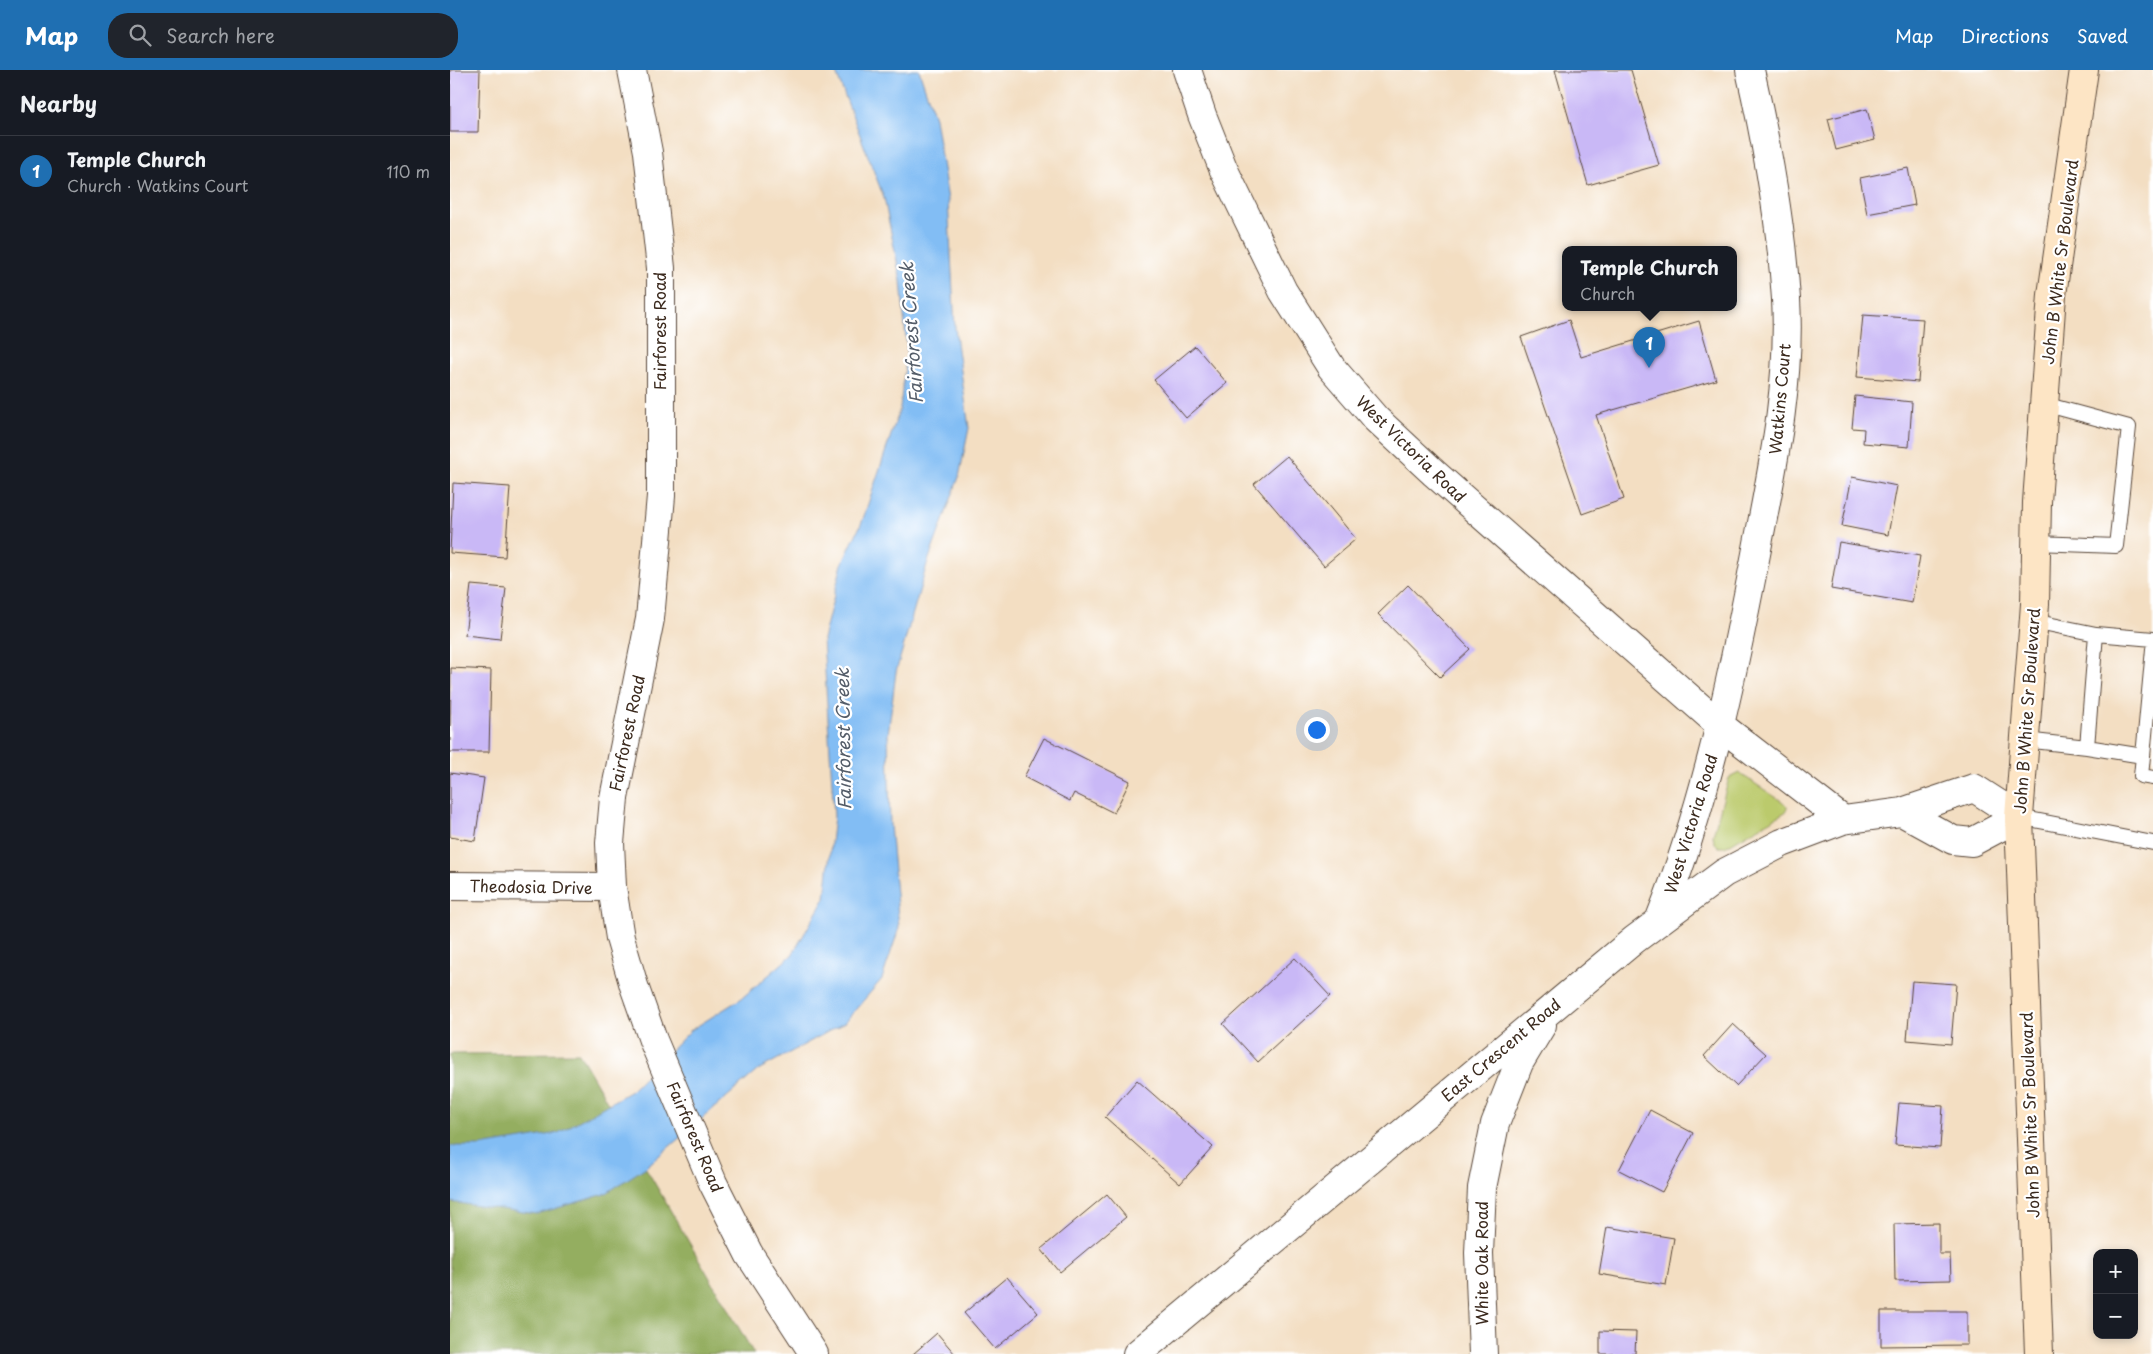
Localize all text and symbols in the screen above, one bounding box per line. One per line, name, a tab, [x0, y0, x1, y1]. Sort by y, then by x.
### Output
search box	[108, 13, 458, 58]
text: Map	[25, 17, 78, 53]
icon: search	[126, 21, 154, 49]
text: Search here	[166, 21, 275, 49]
text: Map	[1895, 22, 1933, 49]
text: Directions	[1961, 22, 2049, 49]
text: Saved	[2077, 22, 2128, 49]
text: Nearby	[20, 87, 97, 119]
text: Temple Church	[67, 145, 206, 173]
street label: John B White Sr Boulevard	[2035, 158, 2084, 366]
text: 1	[32, 159, 40, 183]
text: 110 m	[387, 159, 430, 183]
text: Church · Watkins Court	[67, 173, 248, 197]
popup	[1562, 246, 1737, 311]
text: Temple Church	[1580, 253, 1719, 281]
water label: Fairforest Creek	[892, 260, 929, 405]
street label: Fairforest Road	[647, 272, 671, 390]
text: Church	[1580, 281, 1635, 305]
pin: 1	[1633, 327, 1665, 368]
street label: Watkins Court	[1762, 342, 1796, 456]
street label: West Victoria Road	[1351, 389, 1472, 507]
street label: John B White Sr Boulevard	[2007, 607, 2045, 815]
water label: Fairforest Creek	[828, 667, 857, 810]
street label: Fairforest Road	[602, 672, 650, 793]
your location	[1304, 717, 1330, 743]
street label: West Victoria Road	[1657, 751, 1723, 897]
street label: Theodosia Drive	[469, 873, 593, 899]
street label: East Crescent Road	[1435, 992, 1565, 1107]
street label: John B White Sr Boulevard	[2013, 1011, 2045, 1219]
street label: Fairforest Road	[662, 1077, 730, 1196]
street label: White Oak Road	[1469, 1201, 1493, 1325]
map controls	[2093, 1249, 2138, 1339]
button: +	[2093, 1249, 2138, 1294]
button: −	[2093, 1294, 2138, 1339]

